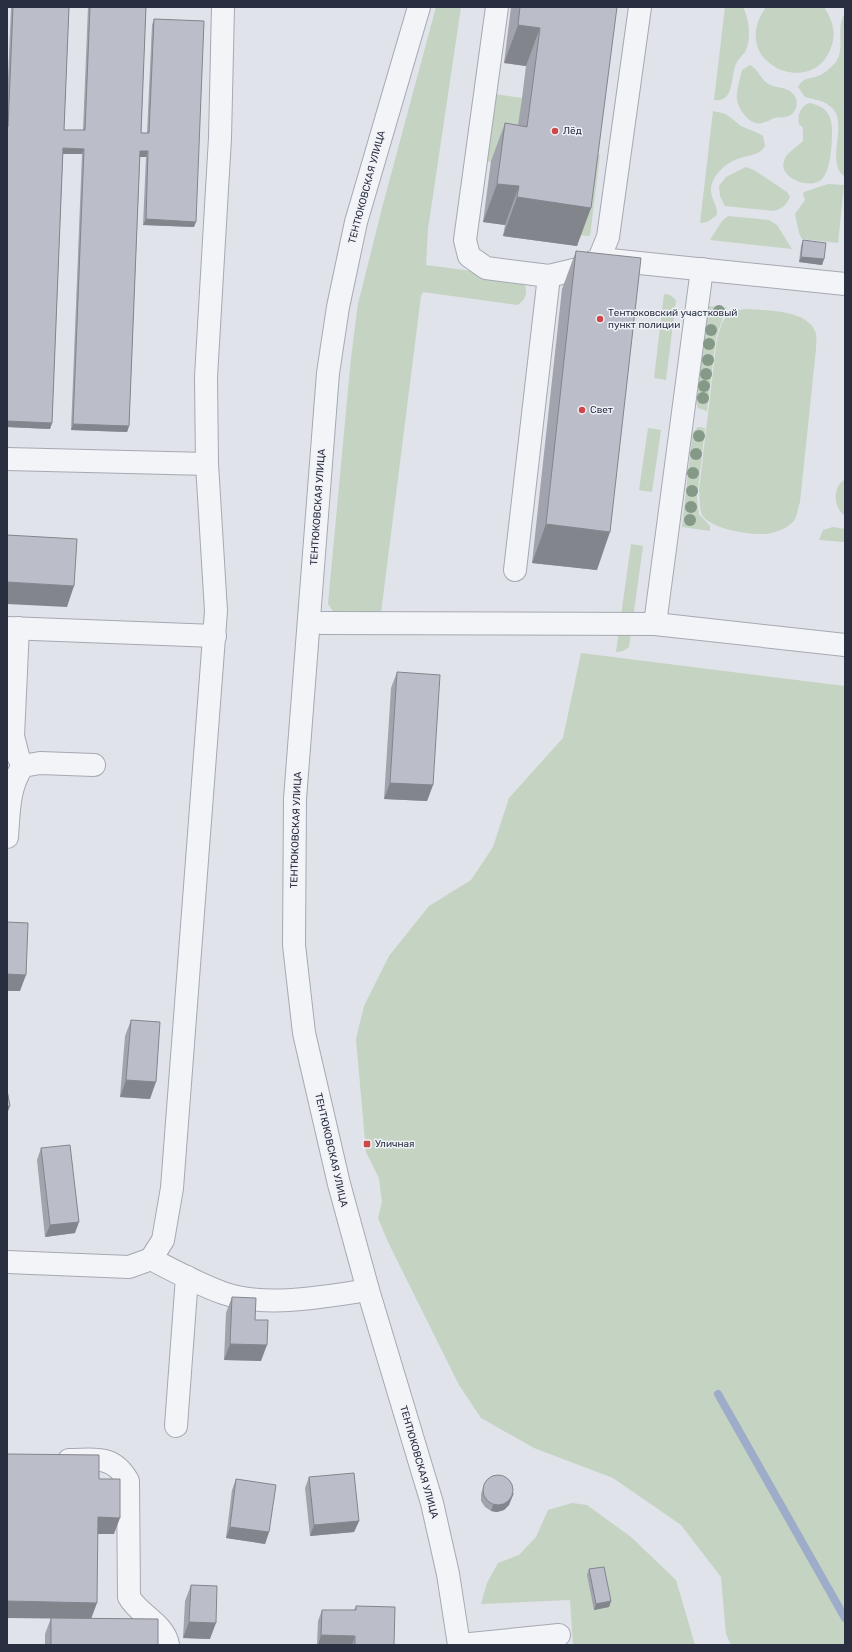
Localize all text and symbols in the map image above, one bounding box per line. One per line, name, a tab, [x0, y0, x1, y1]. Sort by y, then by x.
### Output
place label: Лёд	[563, 125, 582, 137]
marker: Лёд	[550, 126, 560, 136]
street label: ТЕНТЮКОВСКАЯ УЛИЦА	[346, 129, 388, 245]
place label: Тентюковский участковый пункт полиции	[608, 307, 737, 331]
marker: Тентюковский участковый пункт полиции	[595, 314, 605, 324]
place label: Свет	[590, 404, 613, 416]
marker: Свет	[577, 405, 587, 415]
street label: ТЕНТЮКОВСКАЯ УЛИЦА	[308, 448, 328, 566]
street label: ТЕНТЮКОВСКАЯ УЛИЦА	[288, 771, 304, 889]
street label: ТЕНТЮКОВСКАЯ УЛИЦА	[312, 1092, 350, 1208]
place label: Уличная	[375, 1138, 415, 1150]
marker: Уличная	[362, 1139, 372, 1149]
street label: ТЕНТЮКОВСКАЯ УЛИЦА	[397, 1404, 441, 1520]

